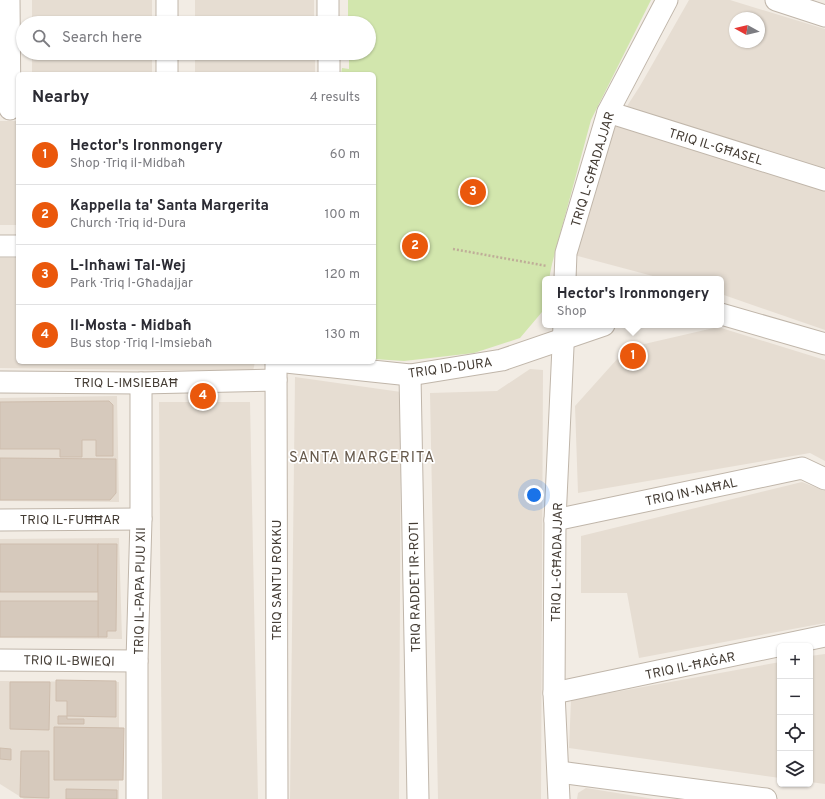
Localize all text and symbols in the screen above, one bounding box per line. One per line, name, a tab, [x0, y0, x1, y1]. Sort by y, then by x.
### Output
north arrow	[729, 12, 765, 48]
search box	[16, 16, 376, 60]
icon: search	[30, 27, 52, 49]
text: Search here	[62, 29, 142, 48]
text: Nearby	[32, 87, 89, 109]
text: 4 results	[310, 90, 360, 106]
street label: TRIQ L-GĦADAJJAR	[569, 110, 619, 229]
street label: TRIQ IL-GĦASEL	[666, 126, 765, 170]
text: Hector's Ironmongery	[70, 137, 223, 156]
text: 1	[42, 147, 48, 163]
text: 60 m	[330, 147, 360, 163]
text: Shop · Triq il-Midbaħ	[70, 156, 185, 172]
pin: 3	[460, 177, 486, 207]
text: Kappella ta' Santa Margerita	[70, 197, 269, 216]
text: 2	[41, 207, 49, 223]
text: 100 m	[324, 207, 360, 223]
text: Church · Triq id-Dura	[70, 216, 186, 232]
pin: 2	[402, 231, 428, 261]
text: L-Inħawi Tal-Wej	[70, 257, 186, 276]
text: 3	[41, 267, 49, 283]
text: 120 m	[325, 267, 360, 283]
text: Park · Triq l-Għadajjar	[70, 276, 193, 292]
popup	[542, 276, 724, 328]
text: Hector's Ironmongery	[557, 285, 709, 304]
text: Shop	[557, 304, 587, 320]
text: Il-Mosta - Midbaħ	[70, 317, 192, 336]
text: 4	[41, 327, 49, 343]
text: 130 m	[325, 327, 360, 343]
text: Bus stop · Triq l-Imsiebaħ	[70, 336, 212, 352]
pin: 1	[620, 341, 646, 371]
street label: TRIQ ID-DURA	[407, 355, 494, 383]
street label: TRIQ L-IMSIEBAĦ	[74, 376, 179, 392]
pin: 4	[190, 381, 216, 411]
district label: SANTA MARGERITA	[289, 449, 435, 468]
street label: TRIQ IN-NAĦAL	[644, 475, 739, 511]
your location	[524, 485, 544, 505]
street label: TRIQ L-GĦADAJJAR	[549, 502, 567, 622]
street label: TRIQ IL-FUĦĦAR	[20, 513, 120, 529]
street label: TRIQ SANTU ROKKU	[270, 520, 286, 640]
street label: TRIQ RADDET IR-ROTI	[407, 521, 425, 652]
street label: TRIQ IL-PAPA PIJU XII	[132, 527, 150, 655]
map controls	[777, 643, 813, 787]
button: +	[777, 643, 813, 679]
street label: TRIQ IL-ĦAĠAR	[643, 648, 737, 684]
street label: TRIQ IL-BWIEQI	[23, 653, 115, 671]
button: −	[777, 679, 813, 715]
button: locate	[777, 715, 813, 751]
button: layers	[777, 751, 813, 787]

